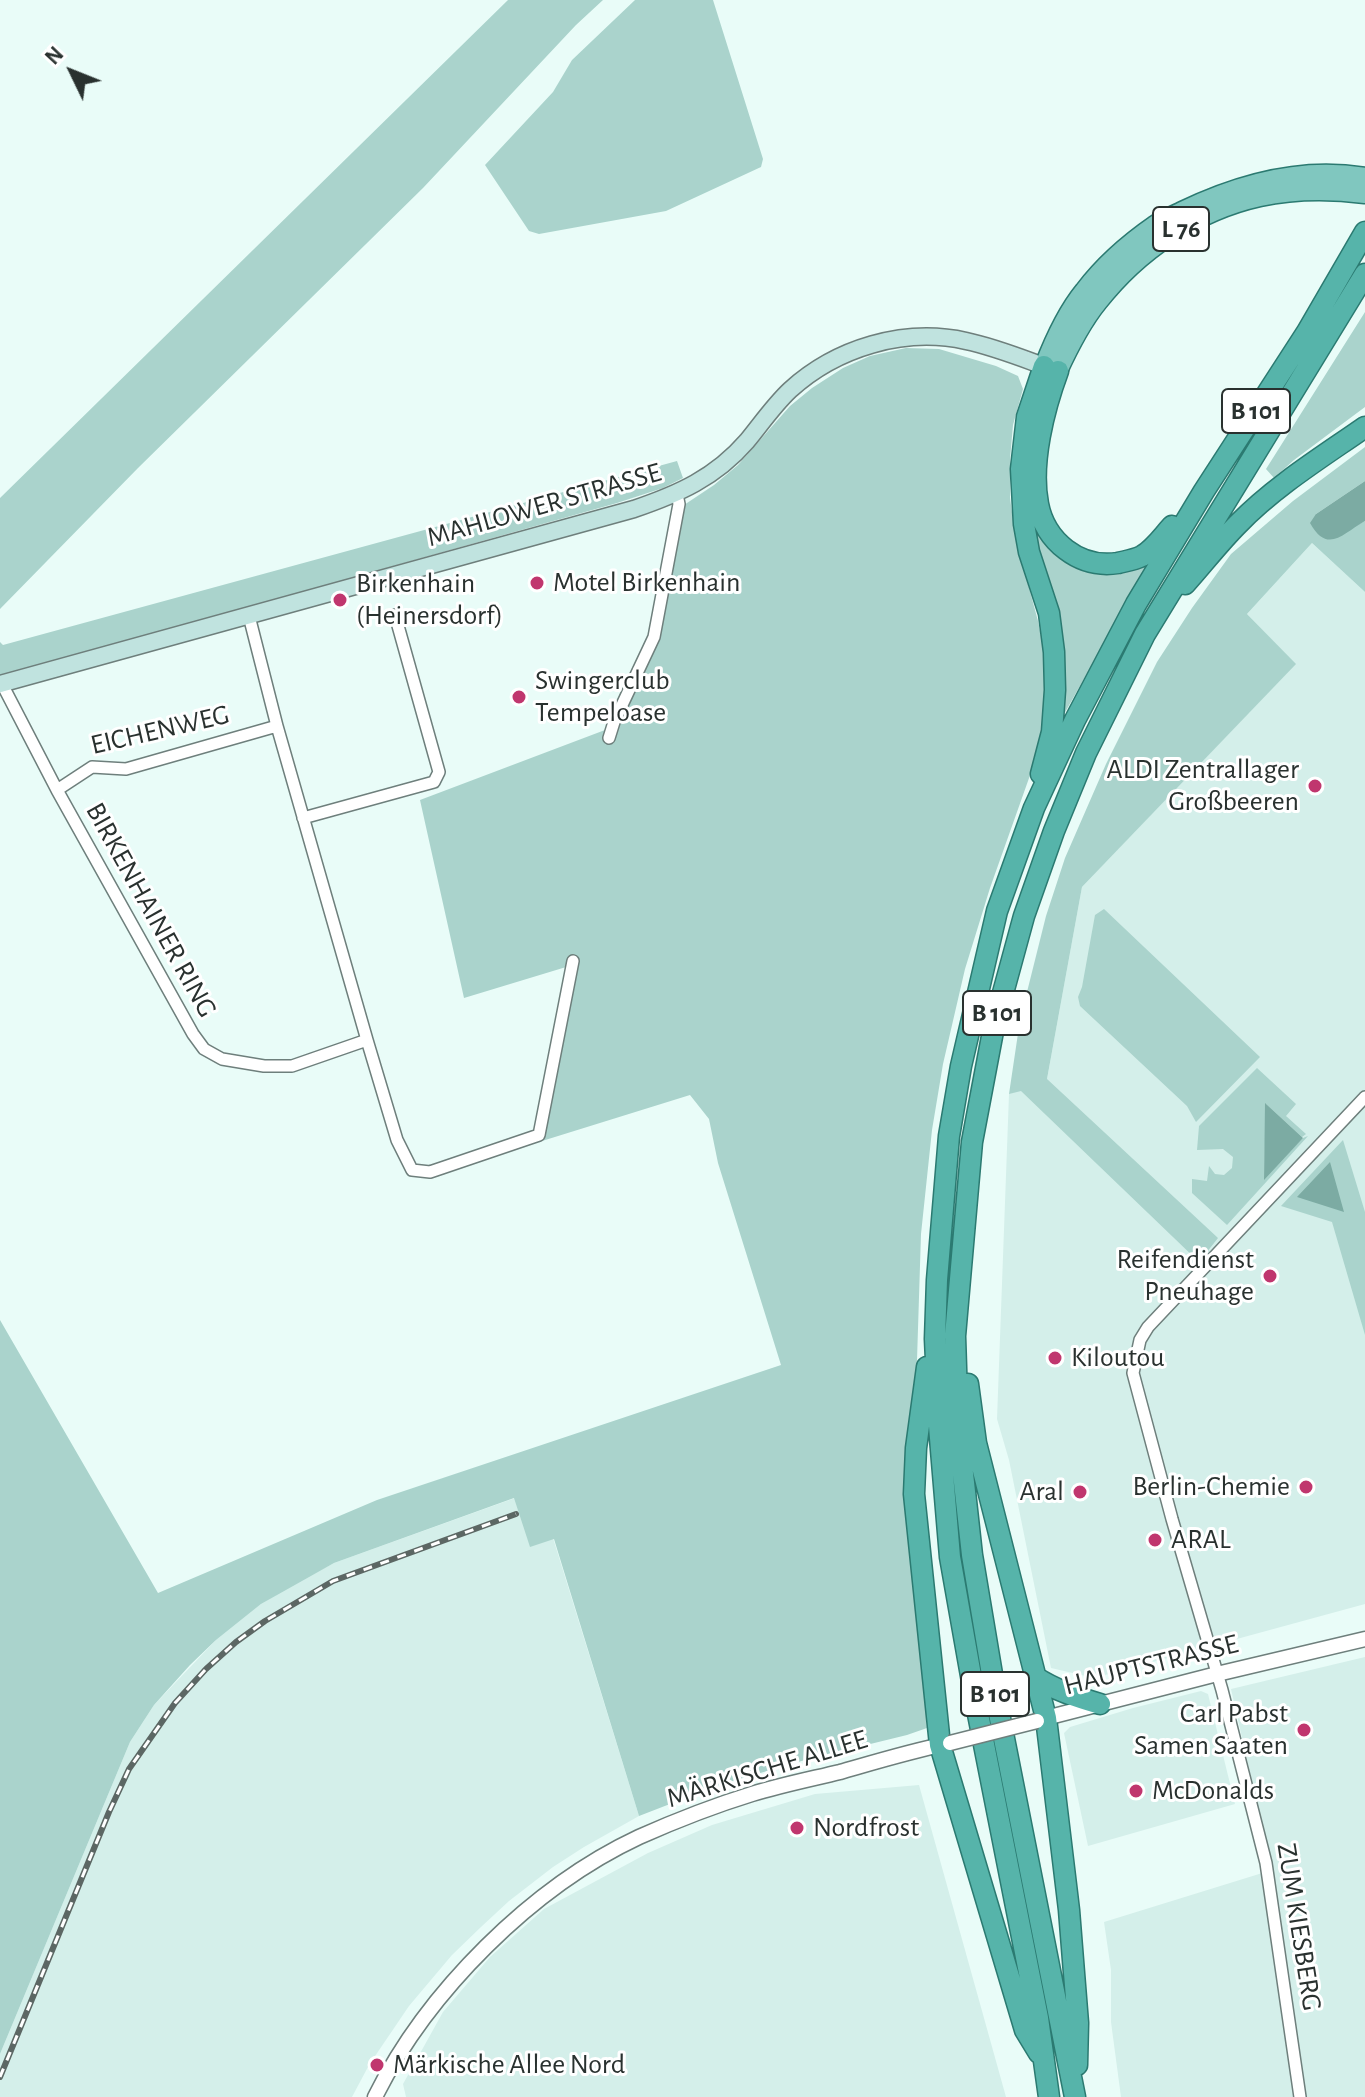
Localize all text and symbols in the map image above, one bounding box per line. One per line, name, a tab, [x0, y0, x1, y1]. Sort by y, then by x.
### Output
north arrow	[32, 32, 112, 112]
text: N	[41, 43, 68, 69]
road number: L 76	[1153, 207, 1209, 251]
road number: B 101	[1222, 389, 1290, 433]
street label: MAHLOWER STRASSE	[423, 455, 665, 555]
place label: Motel Birkenhain	[553, 566, 741, 600]
place label: Birkenhain (Heinersdorf)	[356, 567, 503, 633]
marker: Motel Birkenhain	[528, 574, 546, 592]
marker: Birkenhain (Heinersdorf)	[331, 591, 349, 609]
place label: Swingerclub Tempeloase	[535, 664, 670, 730]
marker: Swingerclub Tempeloase	[510, 688, 528, 706]
street label: EICHENWEG	[87, 698, 233, 762]
place label: ALDI Zentrallager Großbeeren	[1107, 753, 1299, 819]
marker: ALDI Zentrallager Großbeeren	[1306, 777, 1324, 795]
street label: BIRKENHAINER RING	[78, 797, 224, 1023]
road number: B 101	[963, 991, 1031, 1035]
place label: Reifendienst Pneuhage	[1117, 1243, 1254, 1309]
marker: Reifendienst Pneuhage	[1261, 1267, 1279, 1285]
place label: Kiloutou	[1071, 1341, 1165, 1375]
marker: Kiloutou	[1046, 1349, 1064, 1367]
place label: Berlin-Chemie	[1132, 1470, 1290, 1504]
place label: Aral	[1019, 1475, 1064, 1509]
marker: Berlin-Chemie	[1297, 1478, 1315, 1496]
marker: Aral	[1071, 1483, 1089, 1501]
place label: ARAL	[1171, 1523, 1231, 1557]
marker: ARAL	[1146, 1531, 1164, 1549]
street label: HAUPTSTRASSE	[1060, 1627, 1242, 1703]
road number: B 101	[961, 1672, 1029, 1716]
place label: Carl Pabst Samen Saaten	[1134, 1697, 1288, 1763]
marker: Carl Pabst Samen Saaten	[1295, 1721, 1313, 1739]
street label: MÄRKISCHE ALLEE	[663, 1723, 871, 1815]
place label: McDonalds	[1152, 1774, 1274, 1808]
marker: McDonalds	[1127, 1782, 1145, 1800]
place label: Nordfrost	[813, 1811, 919, 1845]
marker: Nordfrost	[788, 1819, 806, 1837]
street label: ZUM KIESBERG	[1269, 1841, 1329, 2013]
place label: Märkische Allee Nord	[393, 2048, 625, 2082]
marker: Märkische Allee Nord	[368, 2056, 386, 2074]

